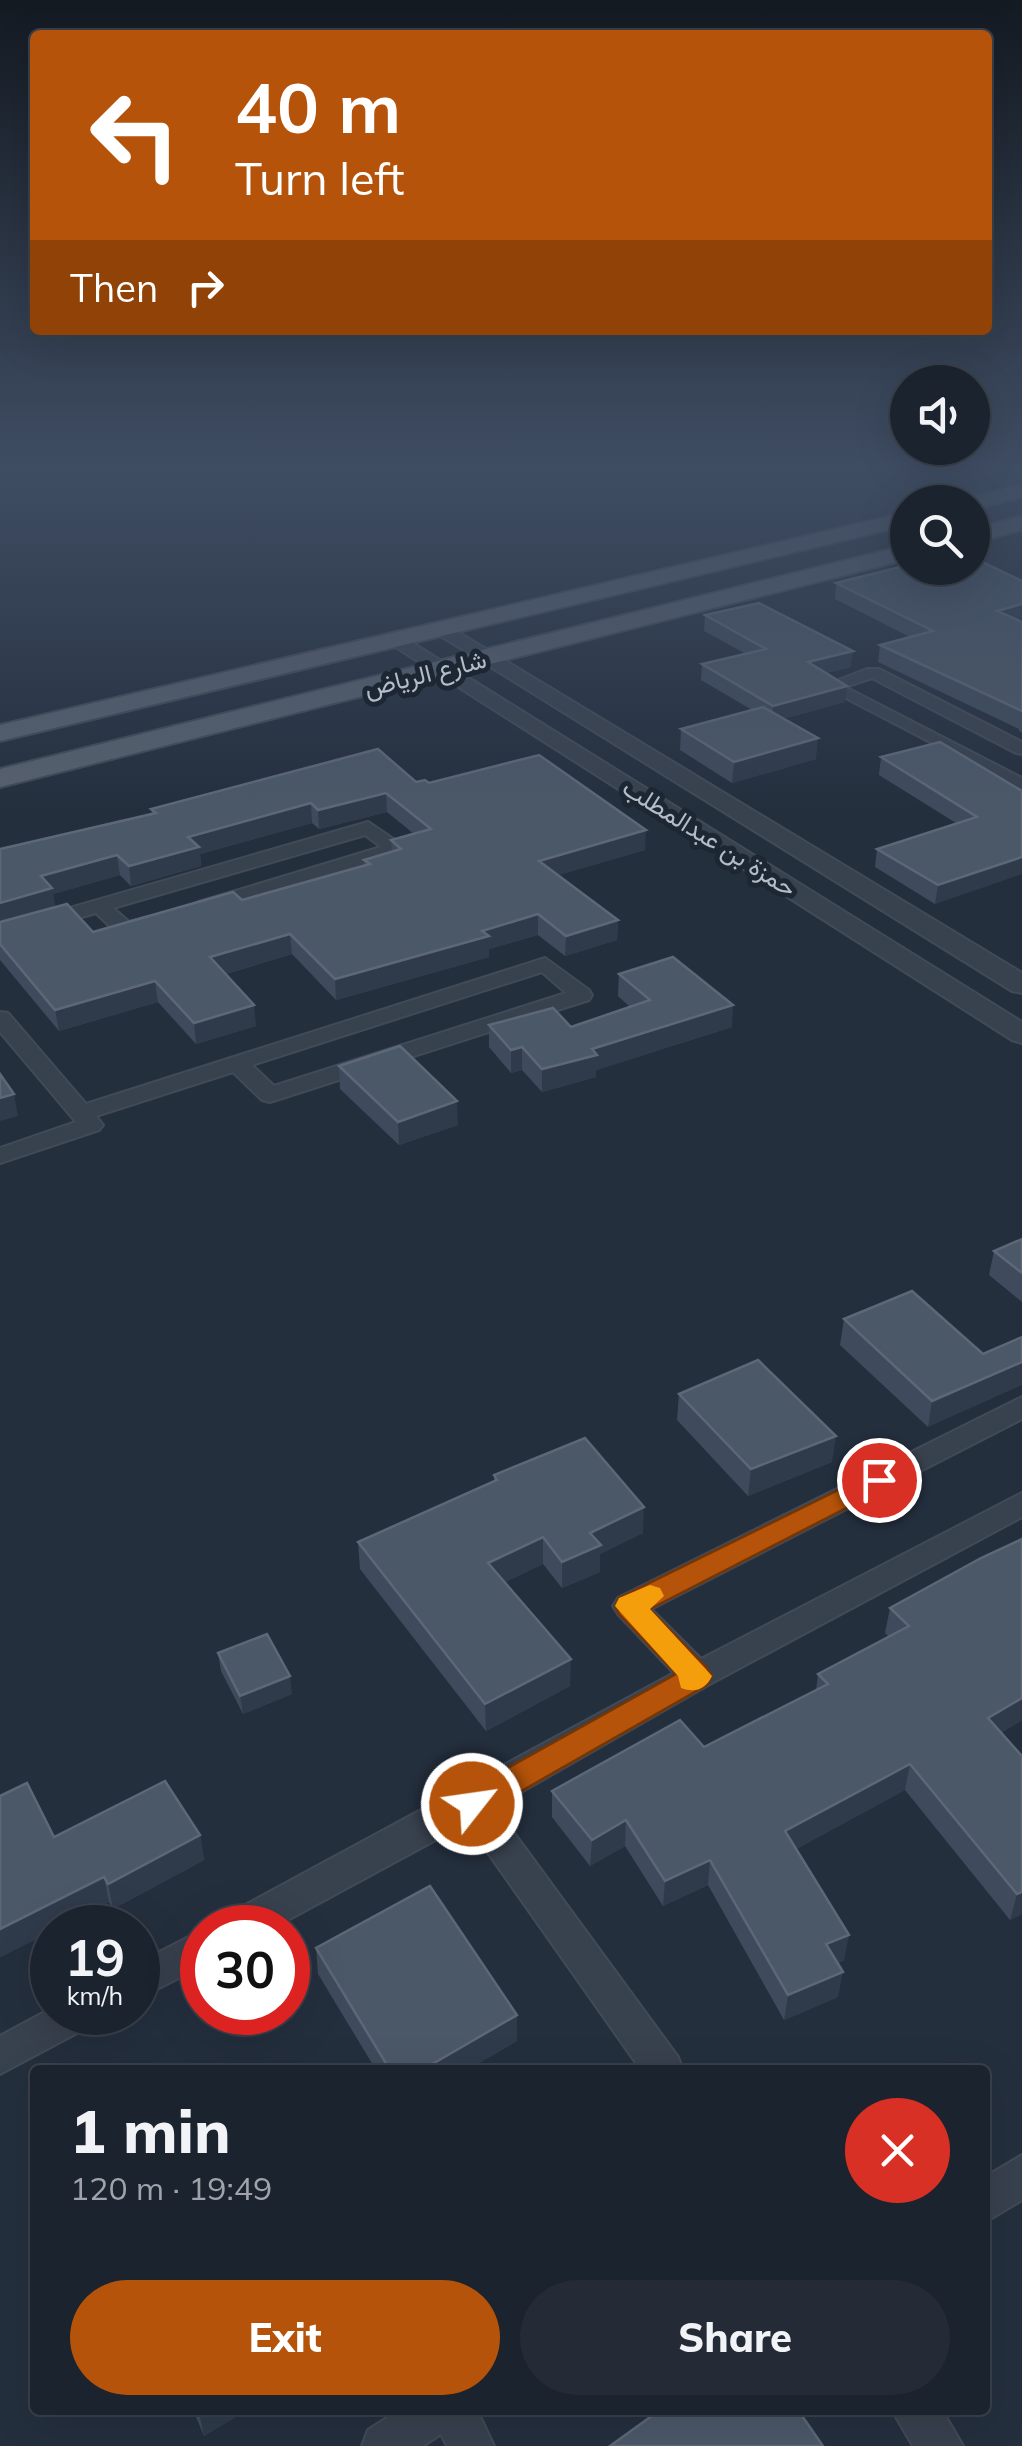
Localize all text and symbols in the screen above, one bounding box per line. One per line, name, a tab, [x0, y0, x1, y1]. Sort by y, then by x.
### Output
text: 40 m	[235, 63, 401, 151]
icon: left	[70, 70, 200, 200]
text: Turn left	[235, 150, 404, 206]
icon: right	[178, 260, 233, 315]
text: Then	[70, 264, 158, 312]
map controls	[890, 365, 990, 585]
button: sound	[890, 365, 990, 465]
button: search	[890, 485, 990, 585]
street label: شارع الرياض	[361, 643, 490, 705]
street label: حمزة بن عبدالمطلب	[617, 771, 803, 904]
pin	[837, 1438, 922, 1523]
icon: arrive	[852, 1453, 907, 1508]
position arrow	[420, 1752, 524, 1856]
speed limit sign: 30	[180, 1905, 310, 2035]
text: 19	[65, 1926, 125, 1989]
text: km/h	[67, 1980, 123, 2011]
text: 1 min	[70, 2093, 231, 2168]
button: close	[845, 2098, 950, 2203]
text: 120 m · 19:49	[70, 2168, 272, 2208]
button: Exit	[70, 2280, 500, 2395]
button: Share	[520, 2280, 950, 2395]

